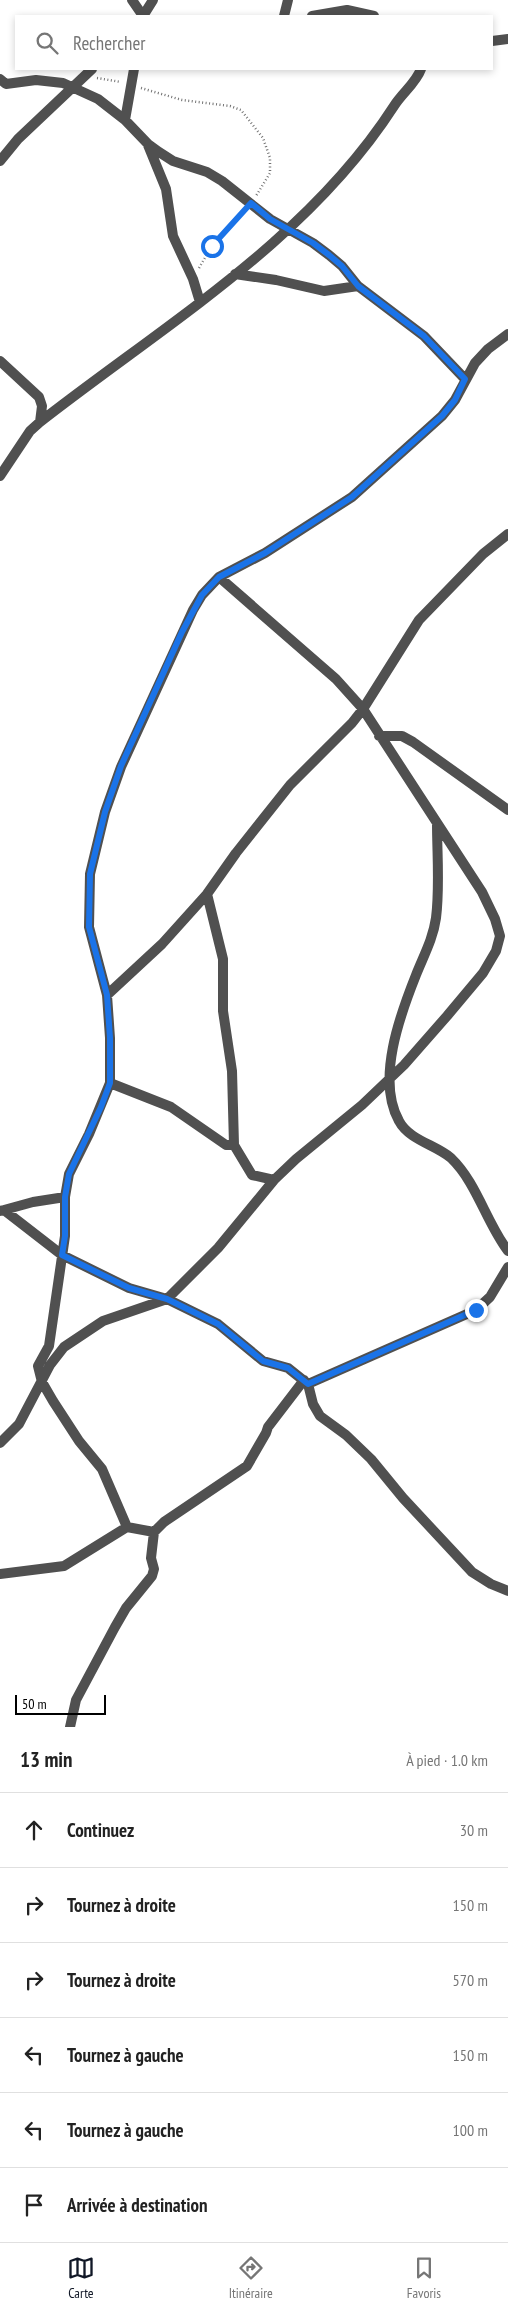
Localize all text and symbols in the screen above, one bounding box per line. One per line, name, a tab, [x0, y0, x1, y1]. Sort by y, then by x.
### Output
search box	[15, 15, 493, 70]
icon: search	[33, 29, 61, 57]
text: Rechercher	[73, 31, 145, 55]
route start	[201, 235, 224, 258]
route end	[465, 1299, 488, 1322]
scale bar	[15, 1692, 106, 1715]
text: 50 m	[22, 1695, 47, 1713]
text: 13 min	[20, 1746, 72, 1773]
text: À pied · 1.0 km	[406, 1750, 488, 1770]
icon: ahead	[20, 1816, 48, 1844]
text: Continuez	[67, 1818, 134, 1842]
text: 30 m	[460, 1820, 488, 1840]
icon: right	[20, 1891, 48, 1919]
text: Tournez à droite	[67, 1893, 176, 1917]
text: 150 m	[453, 1895, 488, 1915]
icon: right	[20, 1966, 48, 1994]
text: Tournez à droite	[67, 1968, 176, 1992]
text: 570 m	[453, 1970, 488, 1990]
icon: left	[20, 2041, 48, 2069]
text: Tournez à gauche	[67, 2043, 184, 2067]
text: 150 m	[453, 2045, 488, 2065]
icon: left	[20, 2116, 48, 2144]
text: Tournez à gauche	[67, 2118, 184, 2142]
text: 100 m	[453, 2120, 488, 2140]
icon: arrive	[20, 2191, 48, 2219]
text: Arrivée à destination	[67, 2193, 208, 2217]
tab: Carte	[67, 2254, 95, 2302]
tab: Itinéraire	[229, 2254, 273, 2302]
tab: Favoris	[407, 2254, 441, 2302]

